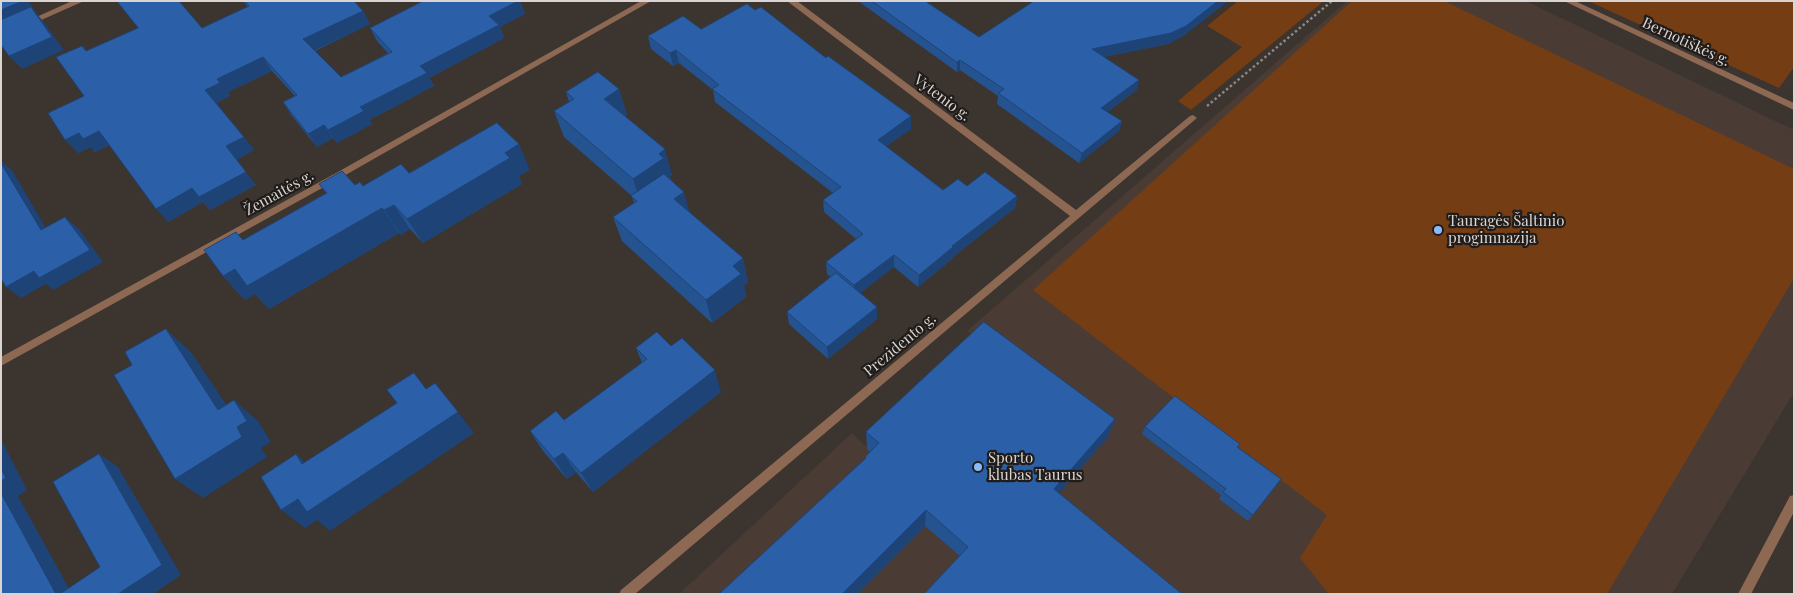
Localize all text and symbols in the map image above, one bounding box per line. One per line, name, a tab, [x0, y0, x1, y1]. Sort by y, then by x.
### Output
street label: Bernotiškės g.	[1639, 14, 1733, 70]
street label: Vytenio g.	[910, 71, 974, 125]
street label: Žemaitės g.	[241, 167, 317, 219]
place label: Tauragės Šaltinio progimnazija	[1448, 212, 1564, 247]
marker: Tauragės Šaltinio progimnazija	[1432, 224, 1444, 236]
street label: Prezidento g.	[860, 310, 940, 380]
place label: Sporto klubas Taurus	[988, 449, 1083, 484]
marker: Sporto klubas Taurus	[972, 461, 984, 473]

